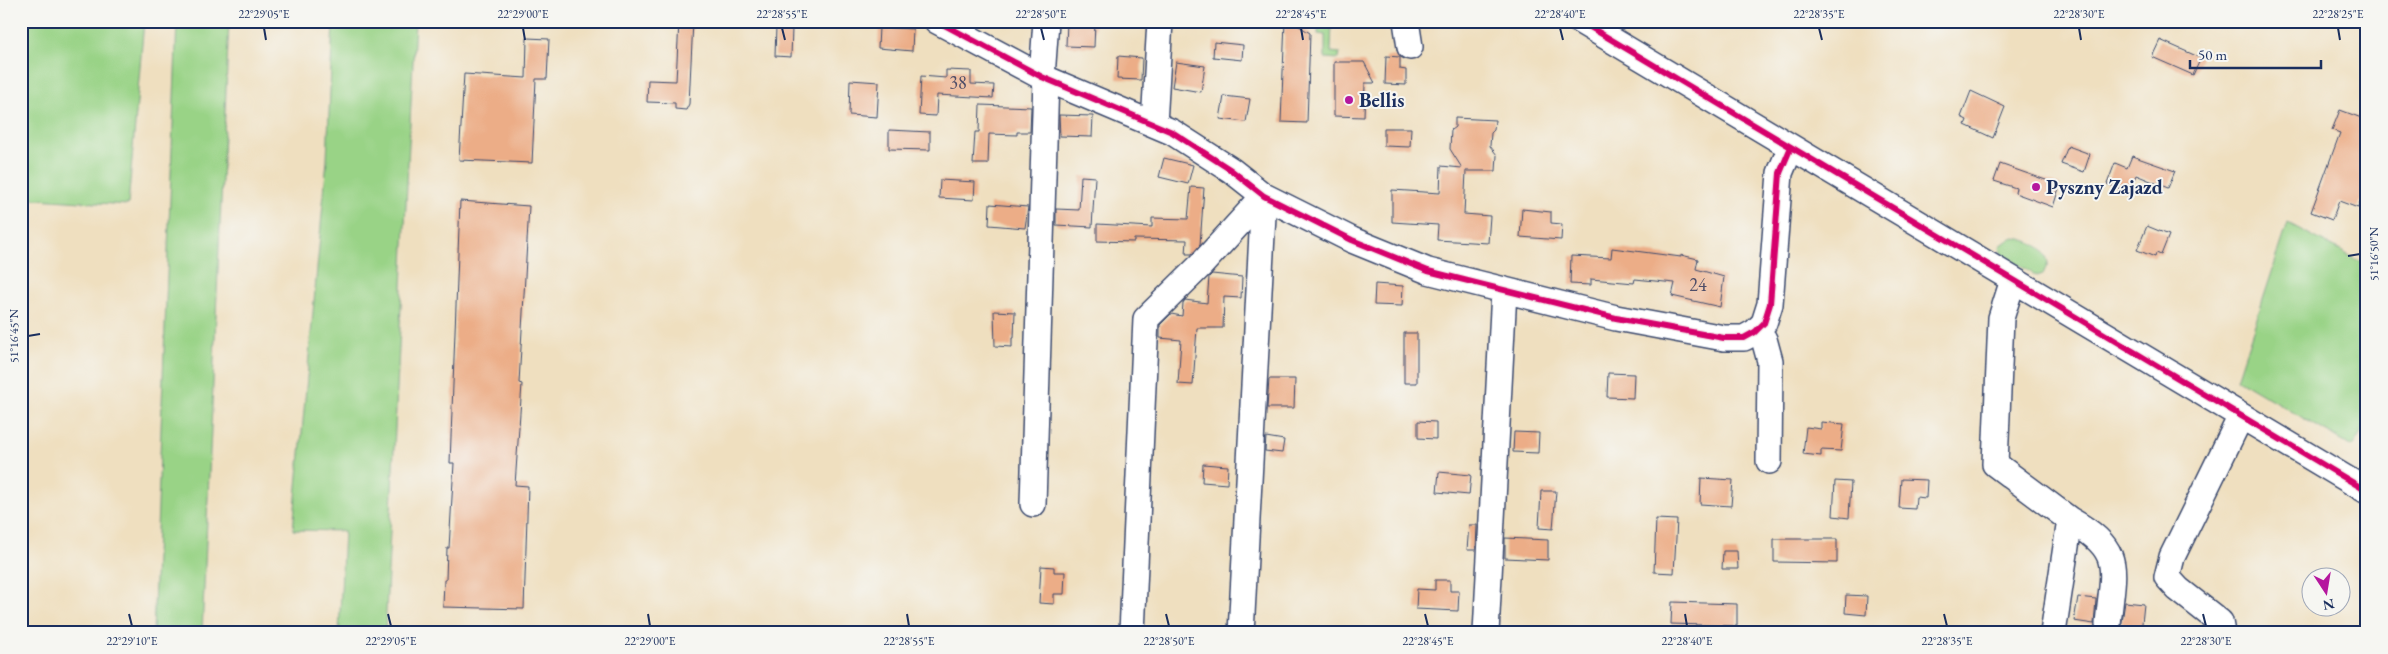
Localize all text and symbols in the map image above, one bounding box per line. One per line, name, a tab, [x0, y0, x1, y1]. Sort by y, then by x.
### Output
text: 22°29'05"E	[238, 6, 290, 22]
text: 22°29'00"E	[497, 6, 549, 22]
text: 22°28'55"E	[756, 6, 808, 22]
text: 22°28'50"E	[1015, 6, 1067, 22]
text: 22°28'45"E	[1275, 6, 1327, 22]
text: 22°28'40"E	[1534, 6, 1586, 22]
text: 22°28'35"E	[1793, 6, 1845, 22]
text: 22°28'30"E	[2053, 6, 2105, 22]
text: 22°28'25"E	[2312, 6, 2364, 22]
scale bar	[2190, 38, 2322, 70]
text: 50 m	[2198, 45, 2227, 64]
house number: 38	[949, 71, 967, 94]
place label: Bellis	[1359, 87, 1404, 113]
marker: Bellis	[1343, 94, 1355, 106]
place label: Pyszny Zajazd	[2046, 174, 2163, 200]
marker: Pyszny Zajazd	[2030, 181, 2042, 193]
text: 51°16'50"N	[2366, 227, 2382, 281]
house number: 24	[1689, 273, 1707, 296]
text: 51°16'45"N	[6, 309, 22, 363]
north arrow	[2300, 566, 2350, 616]
text: N	[2321, 595, 2336, 615]
text: 22°29'10"E	[106, 633, 158, 649]
text: 22°29'05"E	[365, 633, 417, 649]
text: 22°29'00"E	[624, 633, 676, 649]
text: 22°28'55"E	[883, 633, 935, 649]
text: 22°28'50"E	[1143, 633, 1195, 649]
text: 22°28'45"E	[1402, 633, 1454, 649]
text: 22°28'40"E	[1661, 633, 1713, 649]
text: 22°28'35"E	[1921, 633, 1973, 649]
text: 22°28'30"E	[2180, 633, 2232, 649]

